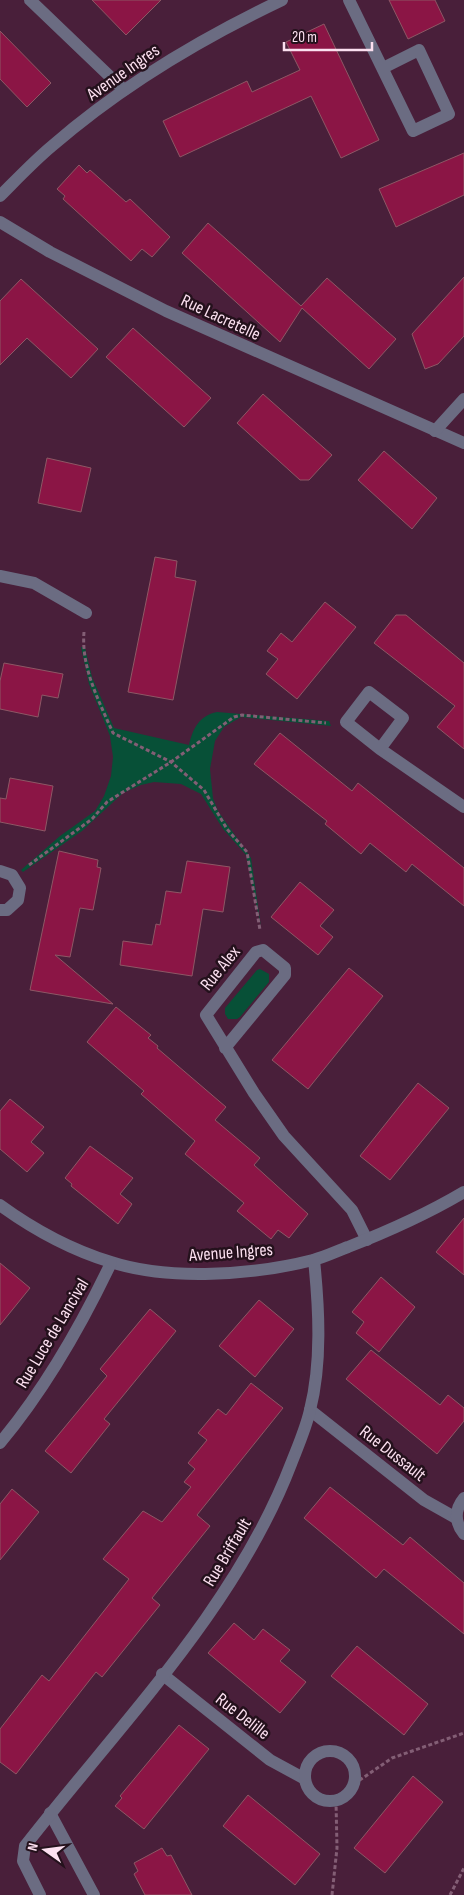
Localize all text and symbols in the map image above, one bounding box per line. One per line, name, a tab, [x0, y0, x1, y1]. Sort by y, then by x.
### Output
scale bar	[284, 20, 372, 52]
text: 20 m	[292, 28, 317, 47]
street label: Avenue Ingres	[82, 40, 164, 106]
street label: Rue Lacretelle	[178, 290, 264, 345]
street label: Rue Alex	[196, 942, 245, 995]
street label: Avenue Ingres	[187, 1239, 274, 1266]
street label: Rue Luce de Lancival	[12, 1275, 93, 1392]
street label: Rue Dussault	[355, 1421, 430, 1486]
street label: Rue Briffault	[199, 1514, 256, 1590]
street label: Rue Delille	[211, 1689, 274, 1744]
north arrow	[20, 1825, 70, 1875]
text: N	[24, 1841, 42, 1853]

